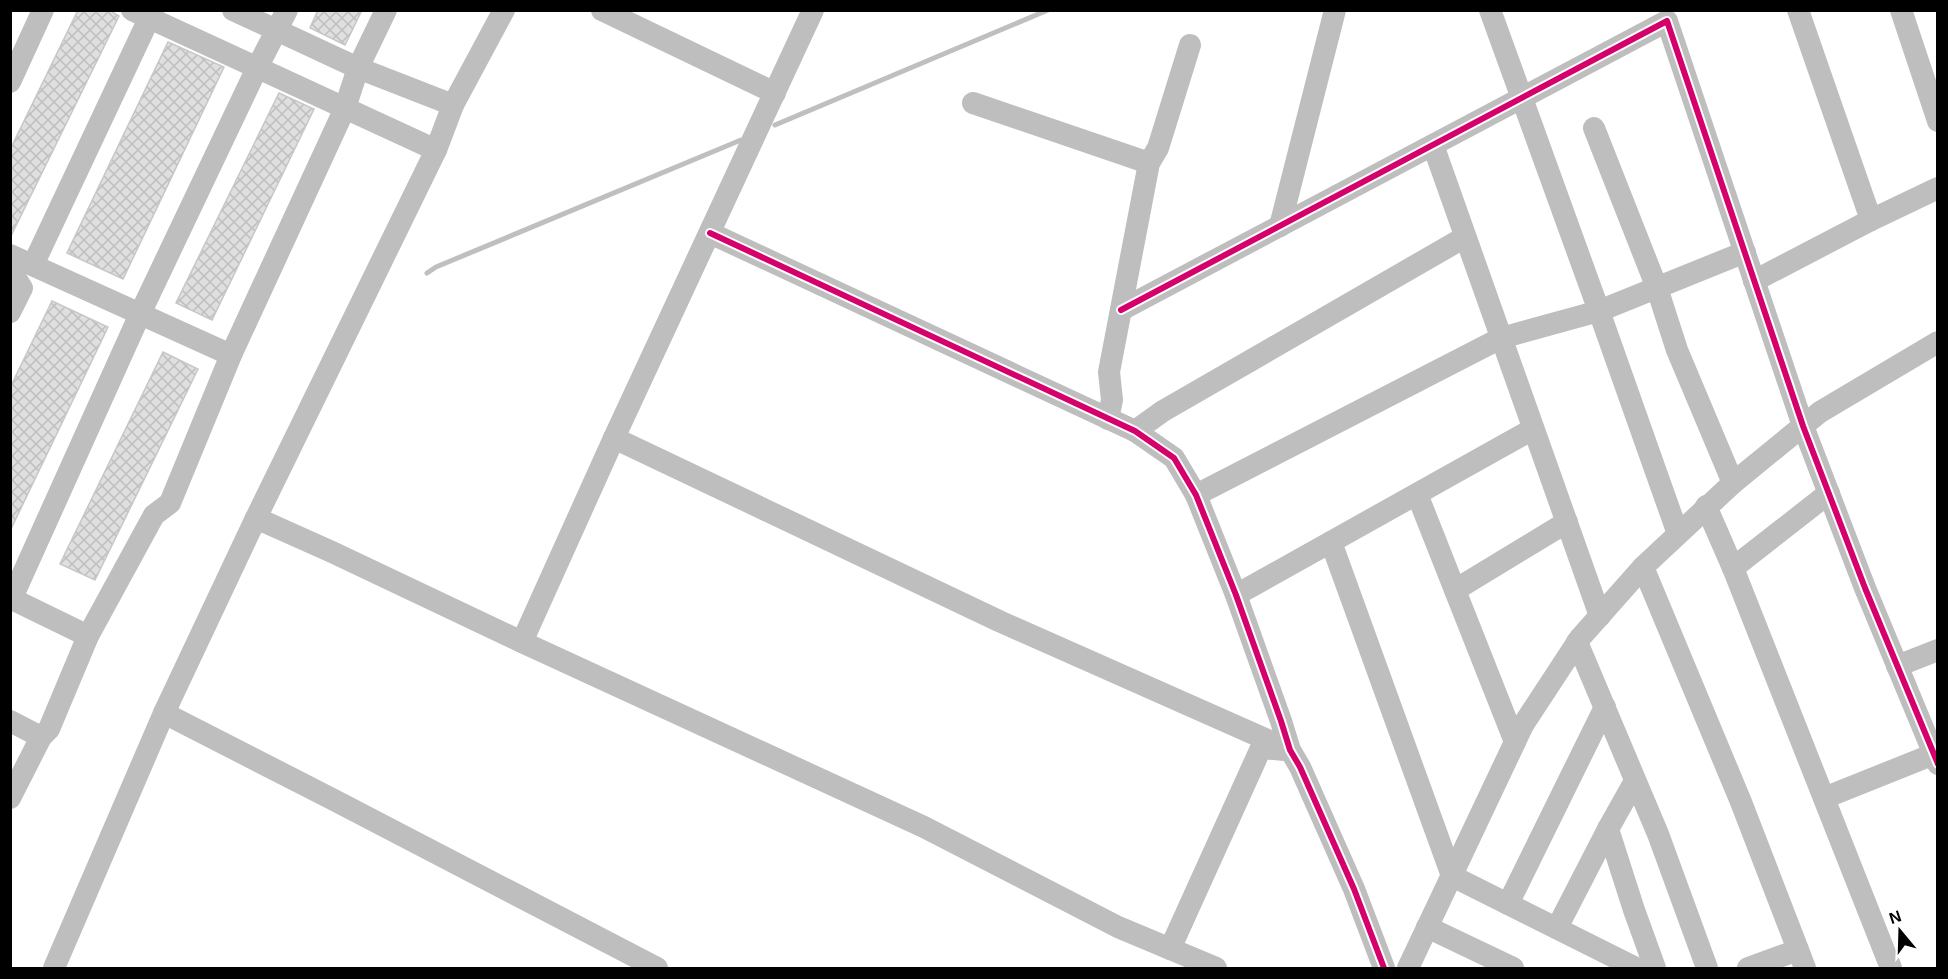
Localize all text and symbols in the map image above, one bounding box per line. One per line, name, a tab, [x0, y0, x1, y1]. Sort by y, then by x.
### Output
north arrow	[1870, 901, 1930, 961]
text: N	[1887, 907, 1904, 927]

